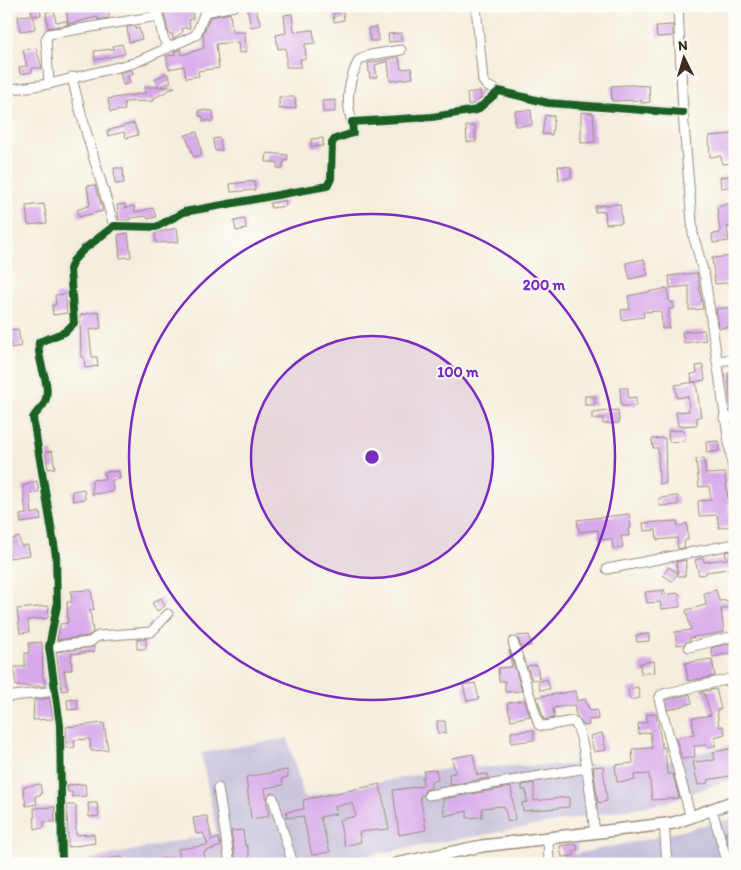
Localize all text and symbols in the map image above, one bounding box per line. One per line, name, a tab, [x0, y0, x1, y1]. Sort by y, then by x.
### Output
north arrow	[658, 32, 708, 82]
text: N	[677, 37, 688, 54]
text: 200 m	[523, 276, 566, 294]
text: 100 m	[437, 363, 479, 381]
centre of rings	[363, 448, 381, 466]

